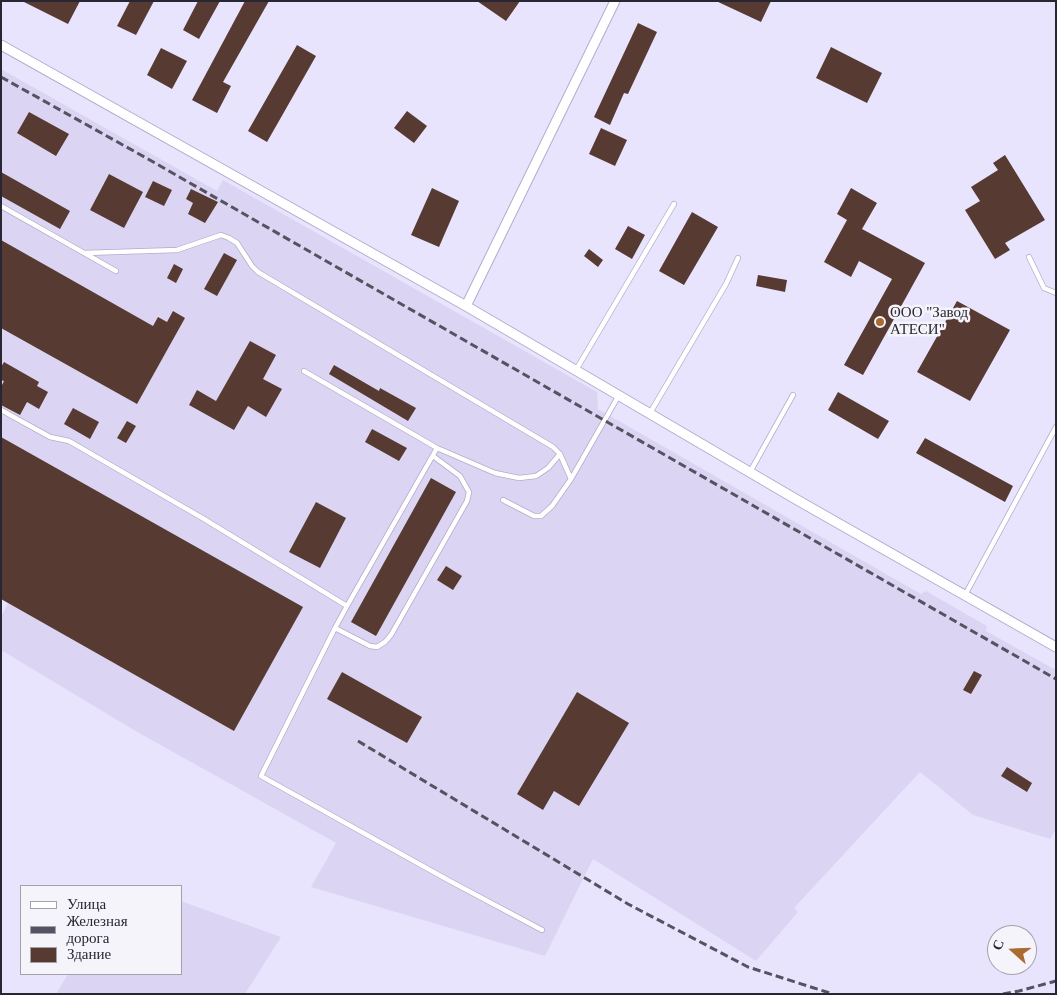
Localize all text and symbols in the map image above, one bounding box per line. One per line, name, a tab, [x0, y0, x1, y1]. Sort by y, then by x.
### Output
place label: ООО "Завод АТЕСИ"	[890, 304, 968, 339]
marker: ООО "Завод АТЕСИ"	[874, 316, 886, 328]
legend	[20, 885, 182, 975]
text: Улица	[67, 896, 106, 912]
text: Железная дорога	[66, 913, 128, 946]
north arrow	[987, 925, 1037, 975]
text: С	[990, 938, 1007, 952]
text: Здание	[67, 946, 111, 962]

